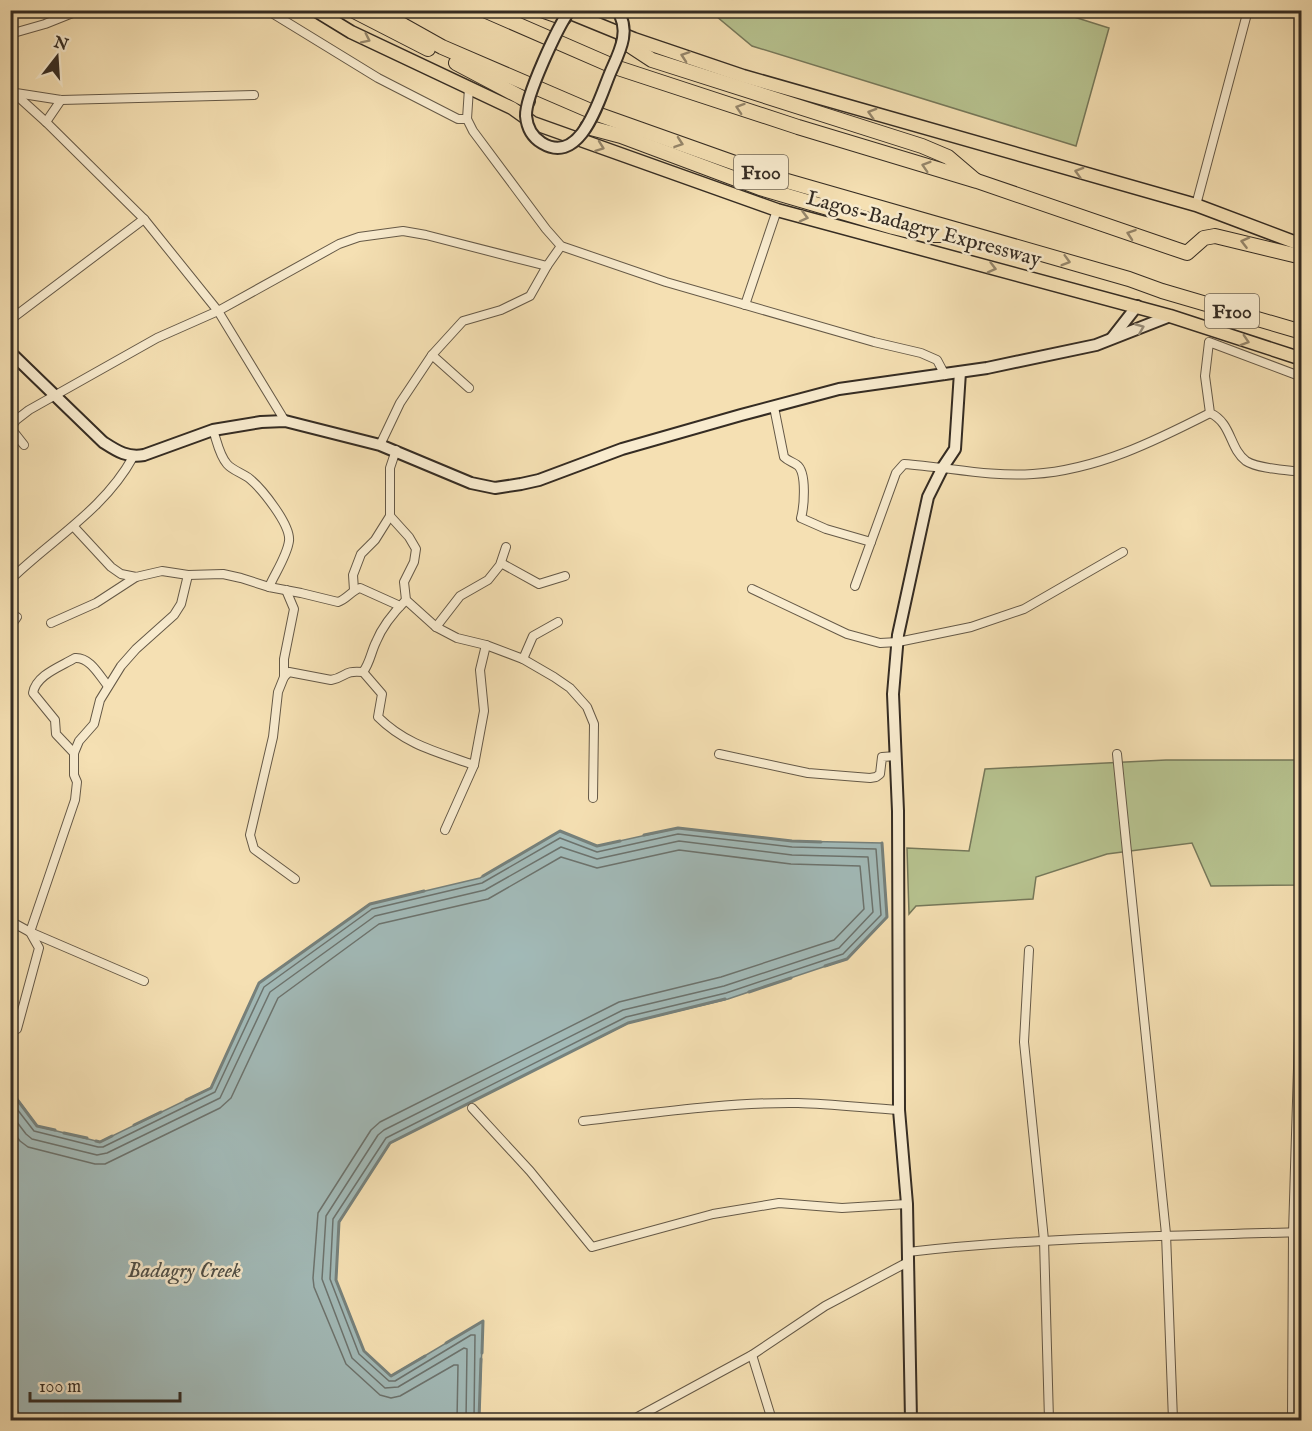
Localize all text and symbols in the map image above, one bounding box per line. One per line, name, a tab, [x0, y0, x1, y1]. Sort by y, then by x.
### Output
north arrow	[27, 27, 87, 87]
one-way arrow	[359, 32, 370, 44]
text: N	[50, 33, 70, 56]
one-way arrow	[680, 51, 691, 64]
one-way arrow	[735, 103, 746, 116]
one-way arrow	[867, 107, 877, 120]
one-way arrow	[673, 136, 684, 149]
one-way arrow	[594, 139, 604, 152]
road number: F100	[734, 155, 788, 189]
one-way arrow	[921, 161, 932, 173]
one-way arrow	[1075, 167, 1085, 179]
street label: Lagos-Badagry Expressway	[803, 185, 1045, 274]
one-way arrow	[798, 210, 809, 222]
one-way arrow	[1126, 229, 1137, 242]
one-way arrow	[1240, 237, 1250, 250]
one-way arrow	[1060, 254, 1071, 266]
one-way arrow	[987, 260, 997, 273]
road number: F100	[1205, 294, 1259, 328]
one-way arrow	[1133, 323, 1144, 335]
one-way arrow	[1239, 333, 1250, 346]
water label: Badagry Creek	[127, 1257, 241, 1285]
scale bar	[30, 1365, 180, 1403]
text: 100 m	[39, 1376, 81, 1399]

